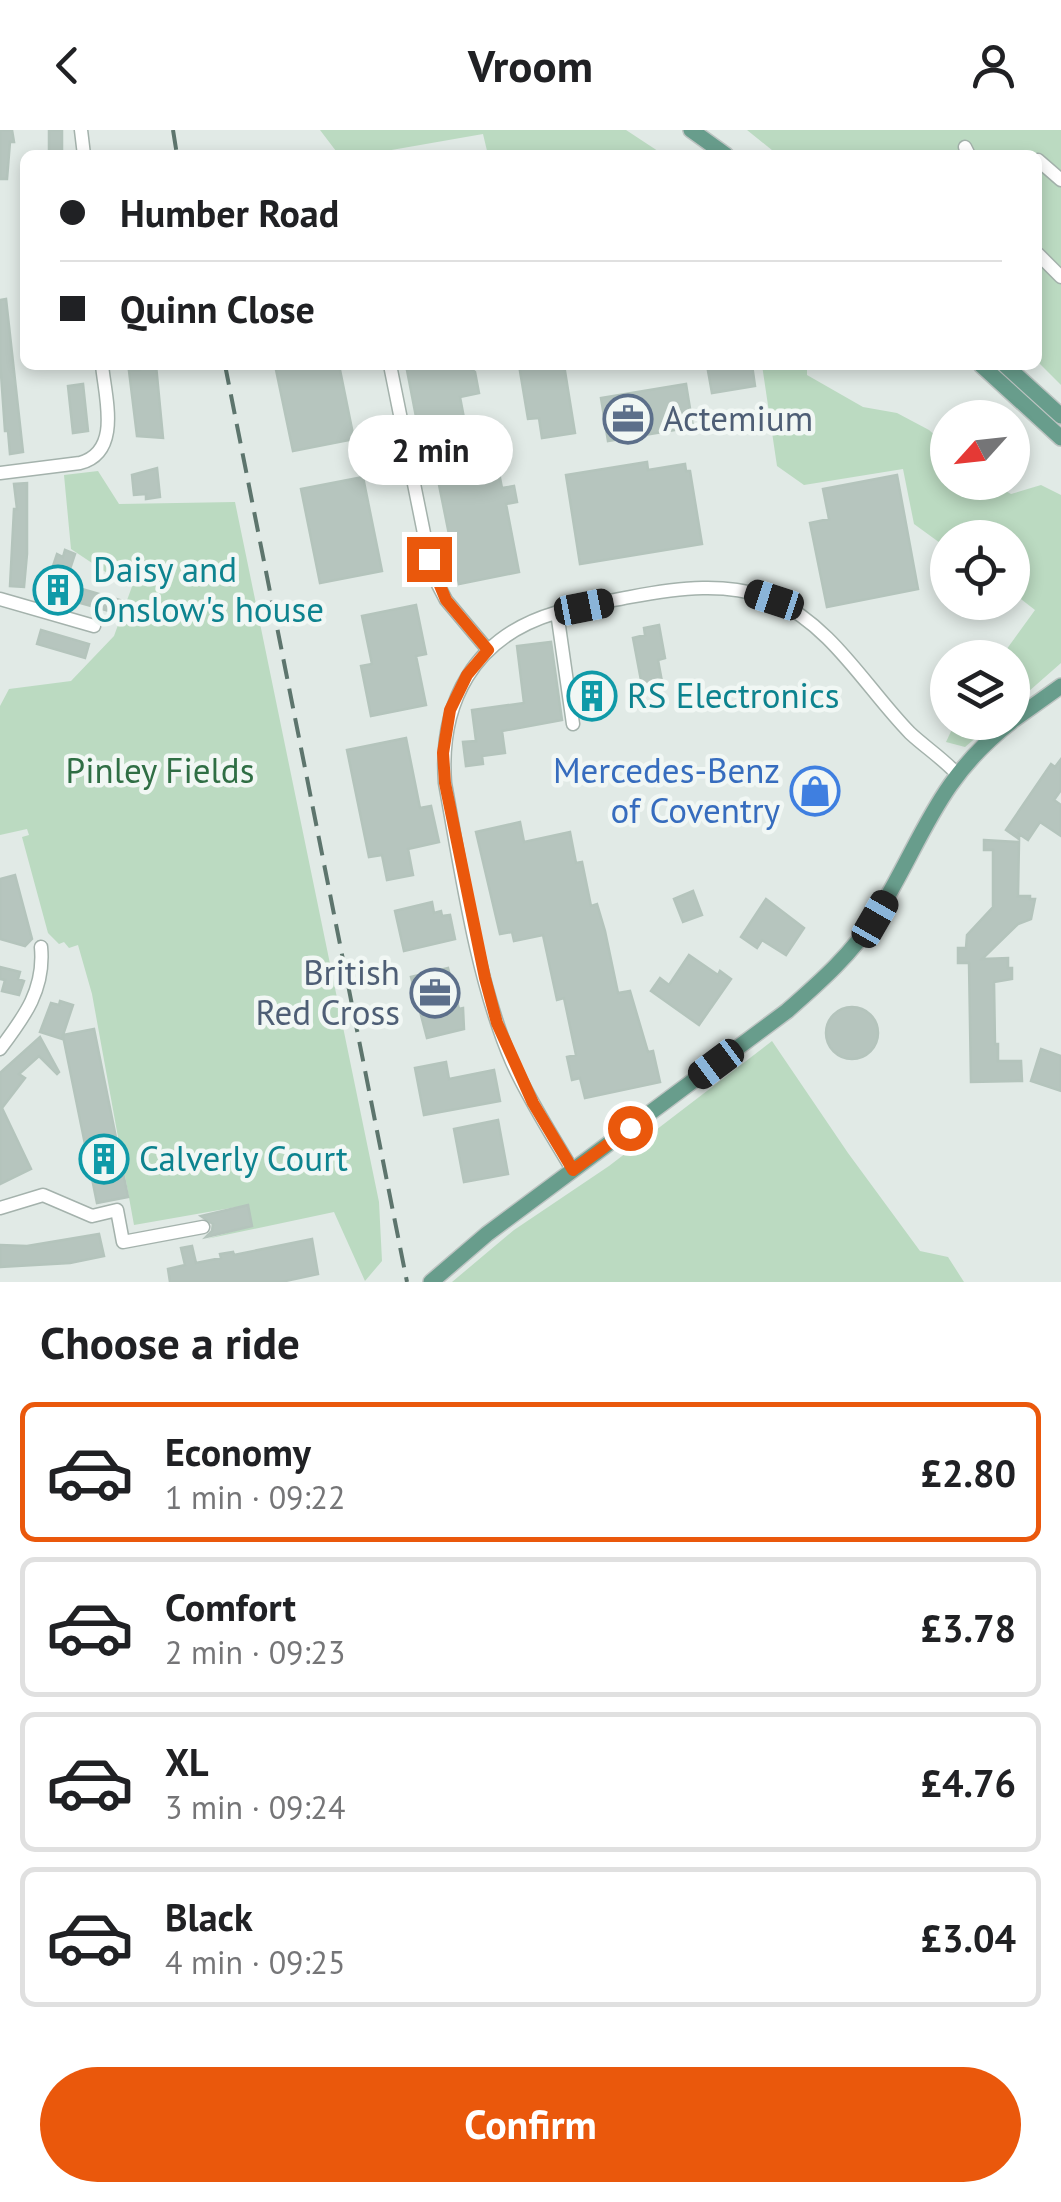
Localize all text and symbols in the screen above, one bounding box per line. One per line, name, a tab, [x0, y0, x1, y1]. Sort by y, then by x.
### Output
text: Vroom	[468, 36, 593, 94]
icon: back	[40, 38, 95, 93]
icon: person	[966, 38, 1021, 93]
text: Humber Road	[120, 188, 339, 237]
text: Quinn Close	[120, 284, 315, 333]
office icon: Actemium	[602, 393, 654, 445]
place label: Actemium	[663, 395, 813, 441]
north arrow	[930, 400, 1030, 500]
map controls	[930, 400, 1030, 740]
callout: 2 min	[346, 414, 512, 484]
text: 2 min	[391, 429, 470, 471]
button: locate	[930, 520, 1030, 620]
route end	[407, 537, 452, 582]
place label: Daisy and Onslow's house	[93, 546, 324, 632]
building icon: Daisy and Onslow's house	[32, 564, 84, 616]
car	[741, 576, 807, 624]
car	[552, 587, 616, 627]
button: layers	[930, 640, 1030, 740]
building icon: RS Electronics	[566, 670, 618, 722]
place label: RS Electronics	[627, 672, 840, 718]
park label: Pinley Fields	[66, 747, 254, 793]
place label: Mercedes-Benz of Coventry	[553, 747, 780, 833]
shop icon: Mercedes-Benz of Coventry	[789, 765, 841, 817]
car	[847, 886, 903, 952]
place label: British Red Cross	[255, 949, 400, 1035]
office icon: British Red Cross	[409, 967, 461, 1019]
car	[683, 1034, 749, 1094]
route start	[608, 1106, 653, 1151]
building icon: Calverly Court	[78, 1133, 130, 1185]
place label: Calverly Court	[139, 1135, 348, 1181]
text: Choose a ride	[40, 1313, 300, 1371]
icon: car	[45, 1427, 135, 1517]
text: Economy	[165, 1427, 311, 1476]
text: £2.80	[920, 1448, 1016, 1497]
text: 1 min · 09:22	[165, 1476, 345, 1518]
icon: car	[45, 1582, 135, 1672]
text: Comfort	[165, 1582, 296, 1631]
text: £3.78	[920, 1603, 1016, 1652]
text: 2 min · 09:23	[165, 1631, 345, 1673]
icon: car	[45, 1737, 135, 1827]
text: XL	[165, 1737, 209, 1786]
text: £4.76	[920, 1758, 1016, 1807]
text: 3 min · 09:24	[165, 1786, 345, 1828]
icon: car	[45, 1892, 135, 1982]
text: Black	[165, 1892, 253, 1941]
text: £3.04	[920, 1913, 1016, 1962]
text: 4 min · 09:25	[165, 1941, 345, 1983]
button: Confirm	[40, 2067, 1021, 2182]

